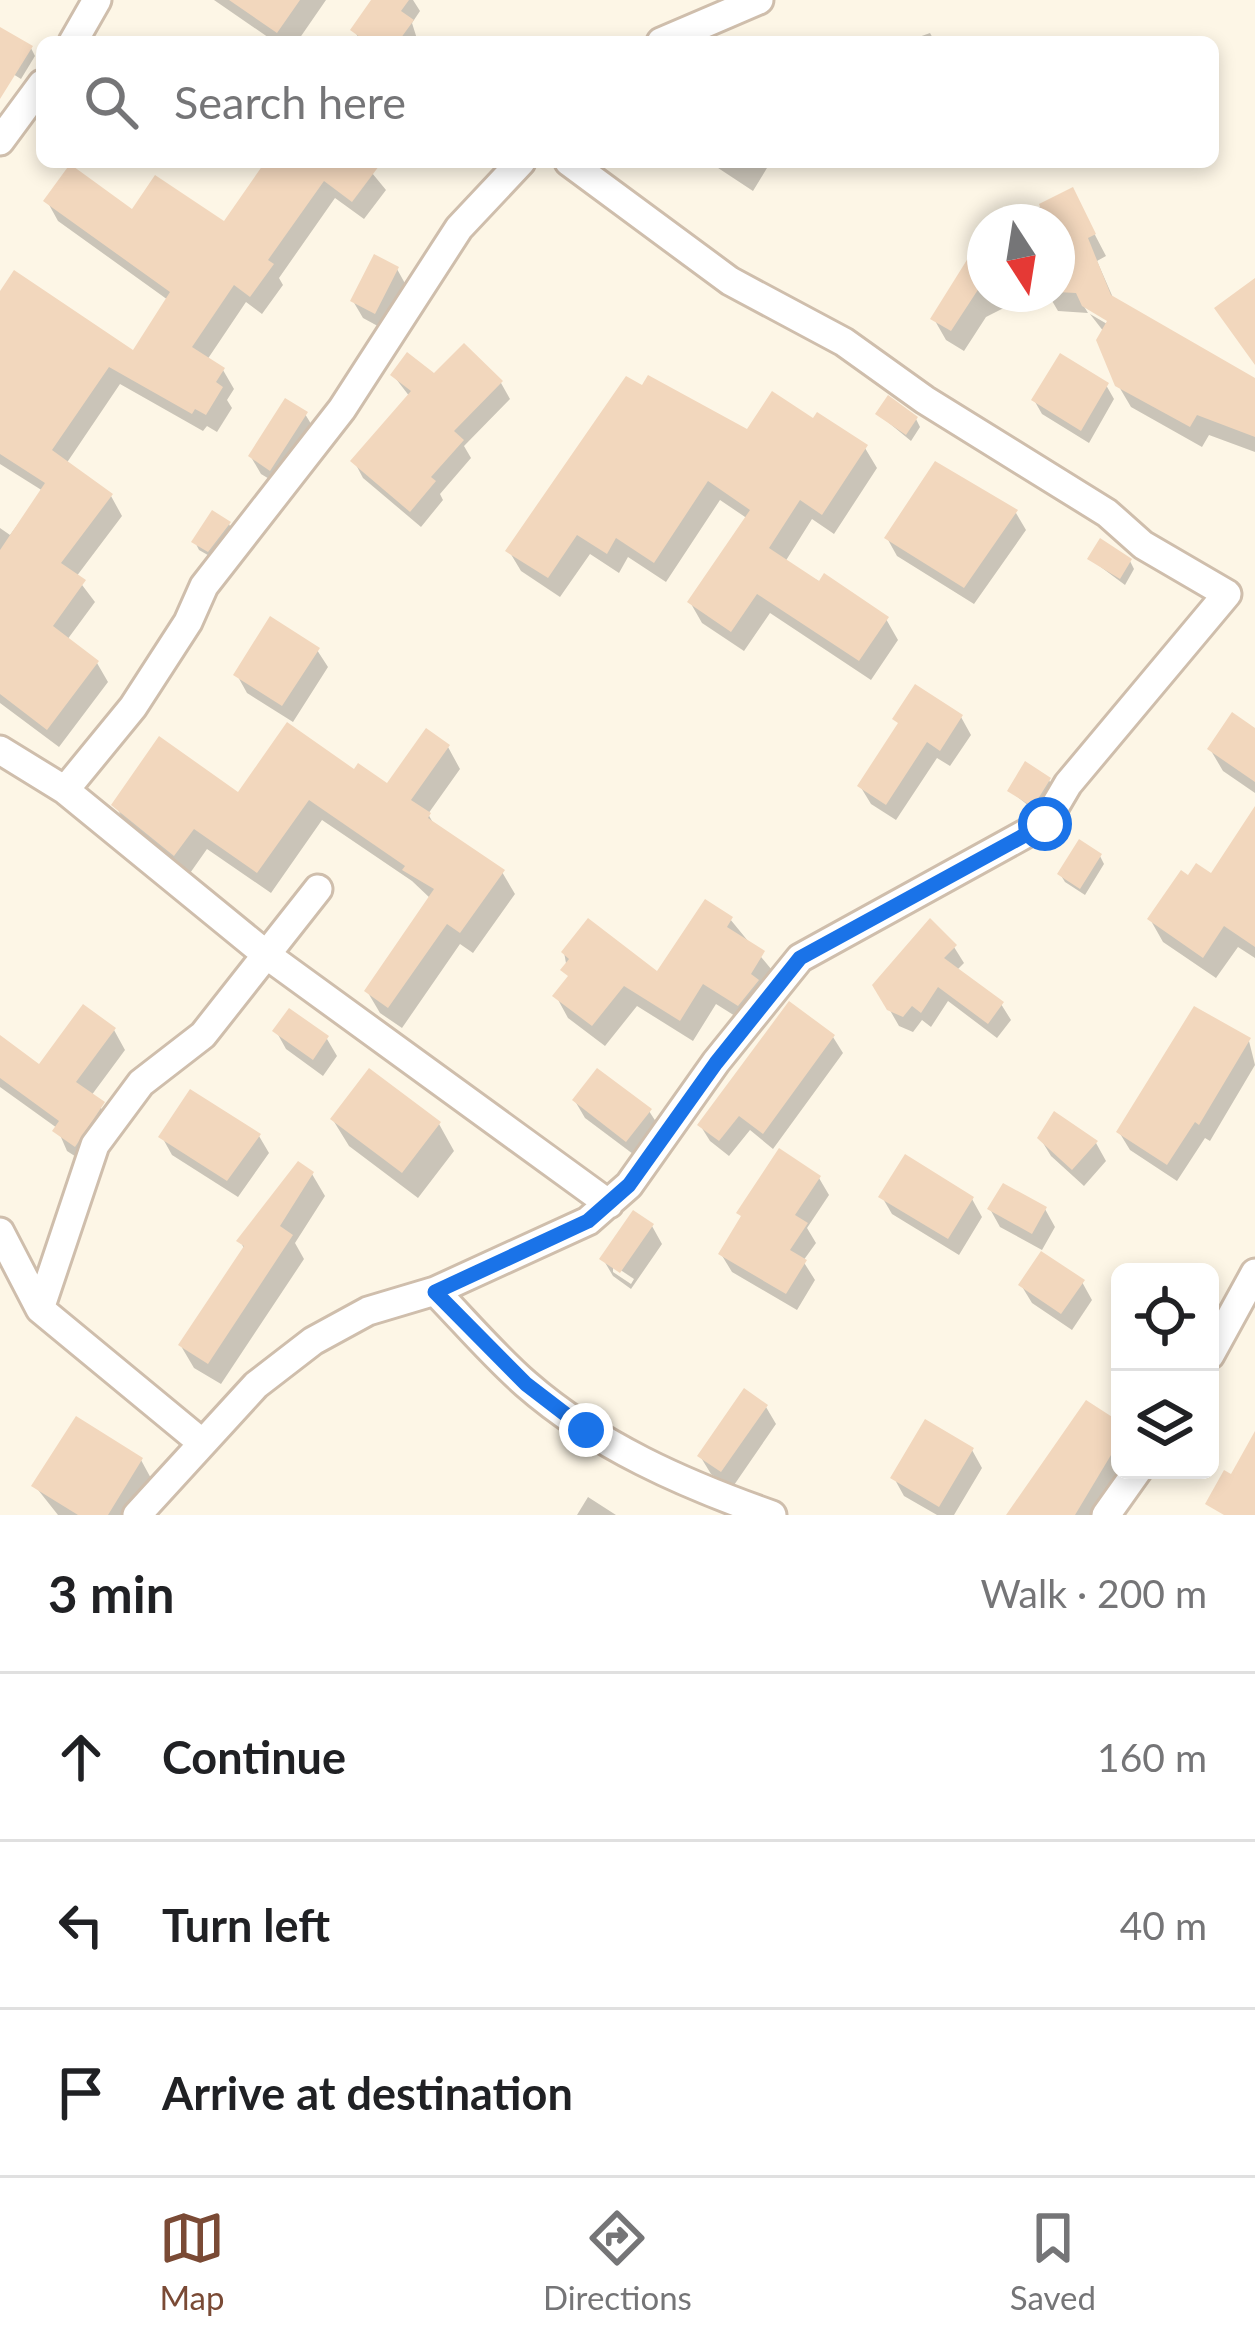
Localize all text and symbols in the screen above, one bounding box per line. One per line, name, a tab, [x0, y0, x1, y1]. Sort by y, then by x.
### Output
search box	[36, 36, 1219, 168]
icon: search	[78, 69, 144, 135]
text: Search here	[174, 75, 406, 129]
north arrow	[967, 204, 1075, 312]
route start	[1018, 797, 1072, 851]
map controls	[1111, 1263, 1219, 1479]
button: locate	[1111, 1263, 1219, 1371]
button: layers	[1111, 1371, 1219, 1479]
route end	[559, 1403, 613, 1457]
text: 3 min	[48, 1563, 174, 1624]
text: Walk · 200 m	[980, 1570, 1207, 1616]
icon: ahead	[48, 1724, 114, 1790]
text: Continue	[162, 1730, 346, 1784]
text: 160 m	[1097, 1734, 1207, 1780]
icon: left	[48, 1892, 114, 1958]
text: Turn left	[162, 1898, 330, 1952]
text: 40 m	[1120, 1902, 1207, 1948]
icon: arrive	[48, 2060, 114, 2126]
text: Arrive at destination	[162, 2066, 573, 2120]
tab: Map	[159, 2205, 225, 2317]
tab: Directions	[543, 2205, 692, 2317]
tab: Saved	[1010, 2205, 1096, 2317]

